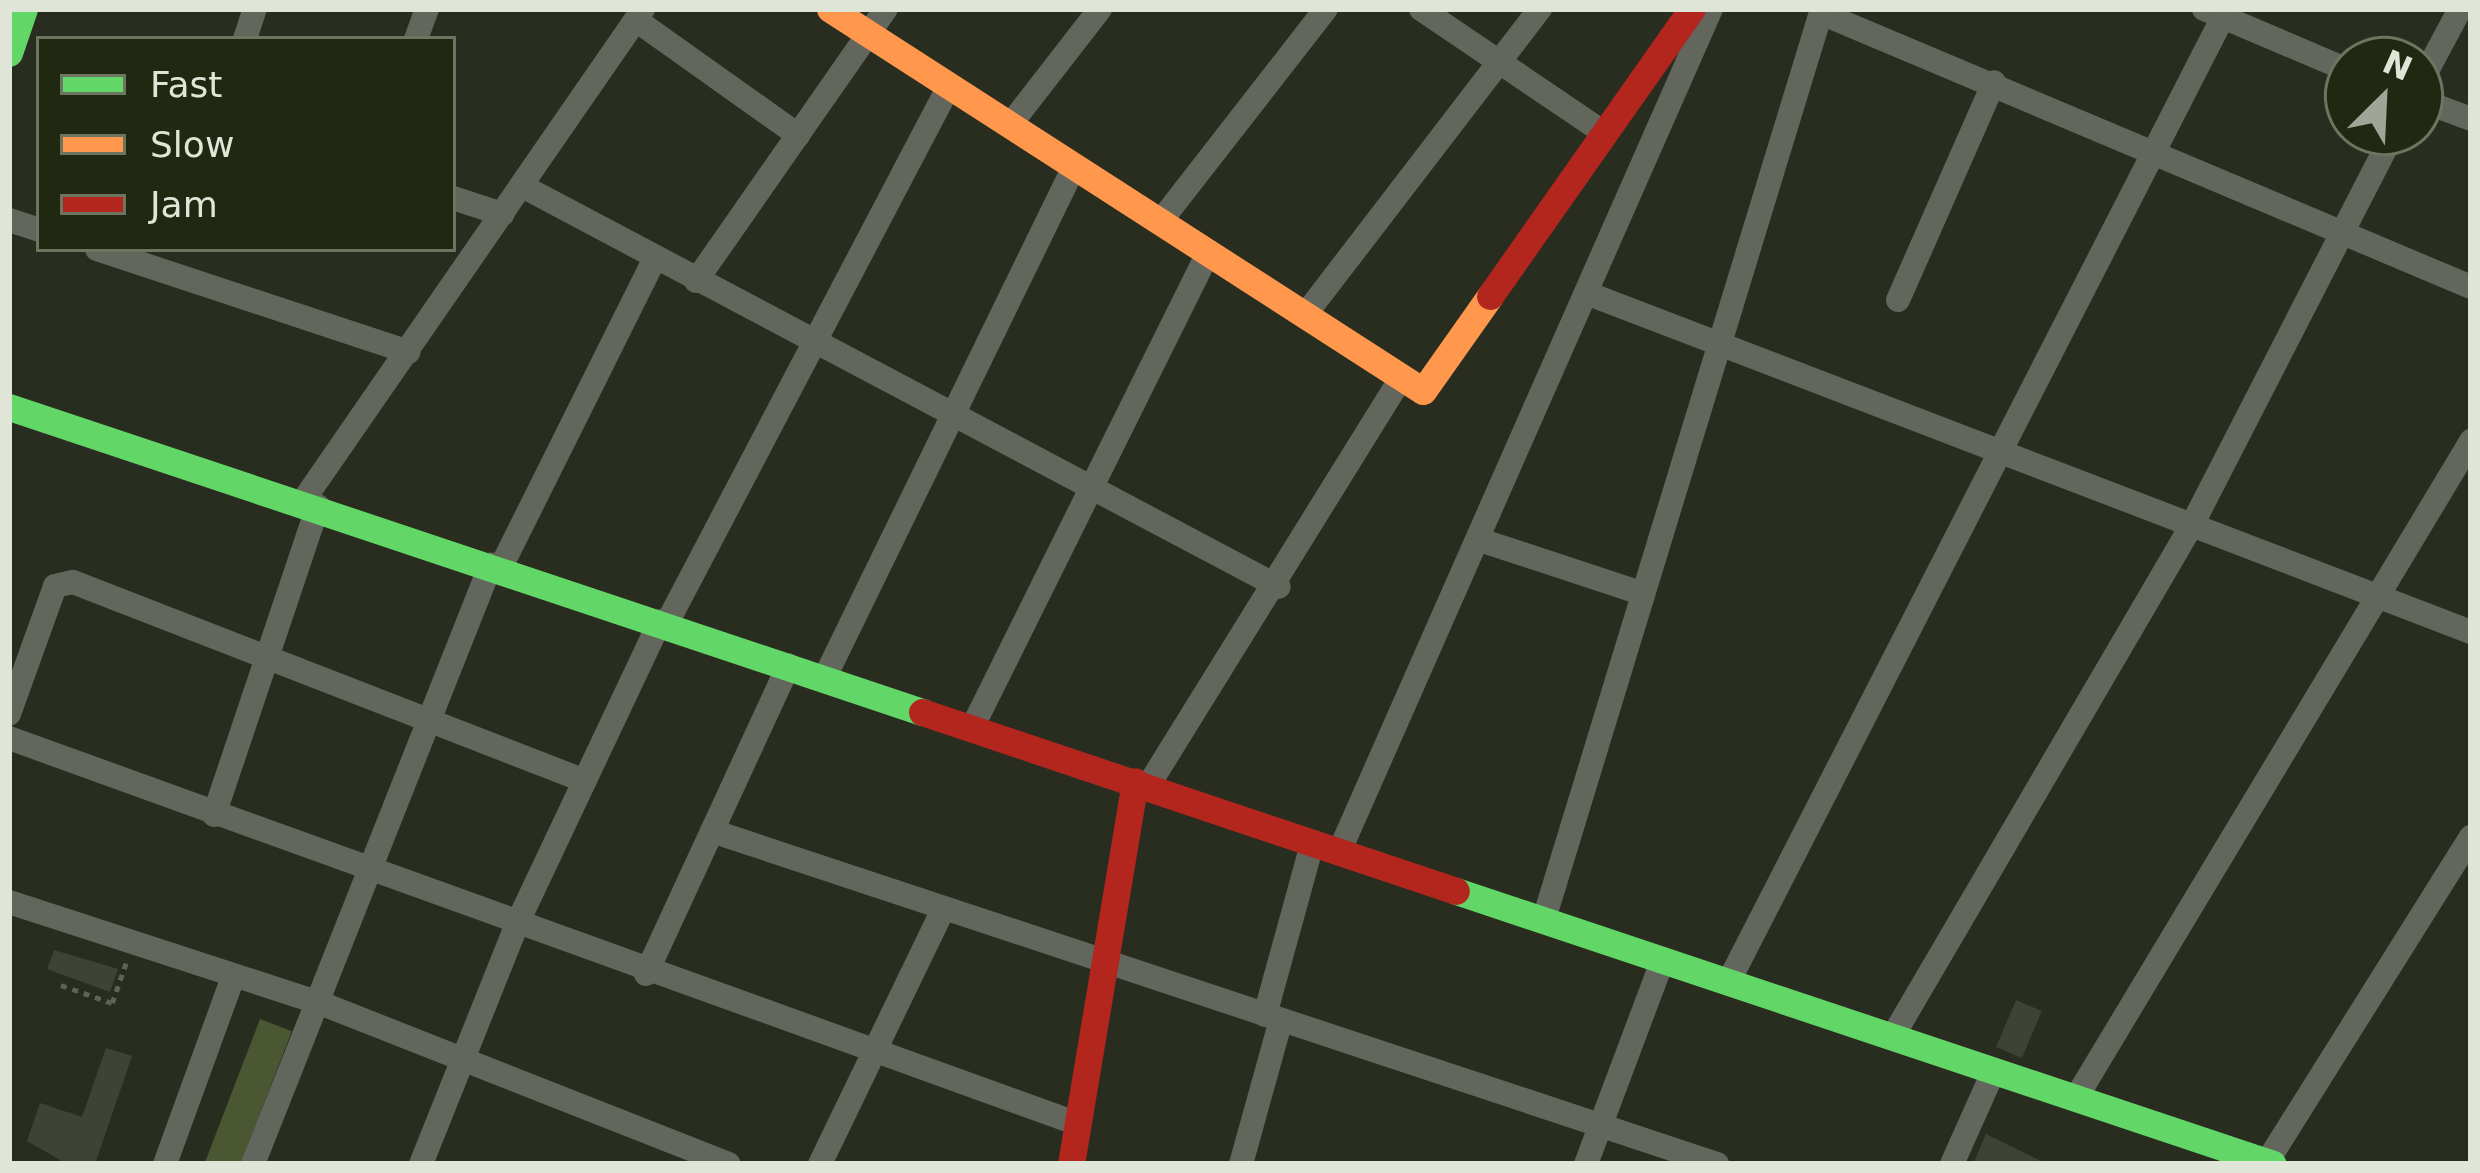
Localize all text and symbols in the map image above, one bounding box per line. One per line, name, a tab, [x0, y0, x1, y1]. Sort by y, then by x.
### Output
legend	[36, 36, 456, 252]
north arrow	[2324, 36, 2444, 156]
text: N	[2377, 42, 2418, 89]
text: Fast	[150, 64, 222, 105]
text: Slow	[150, 124, 234, 165]
text: Jam	[150, 184, 218, 225]

